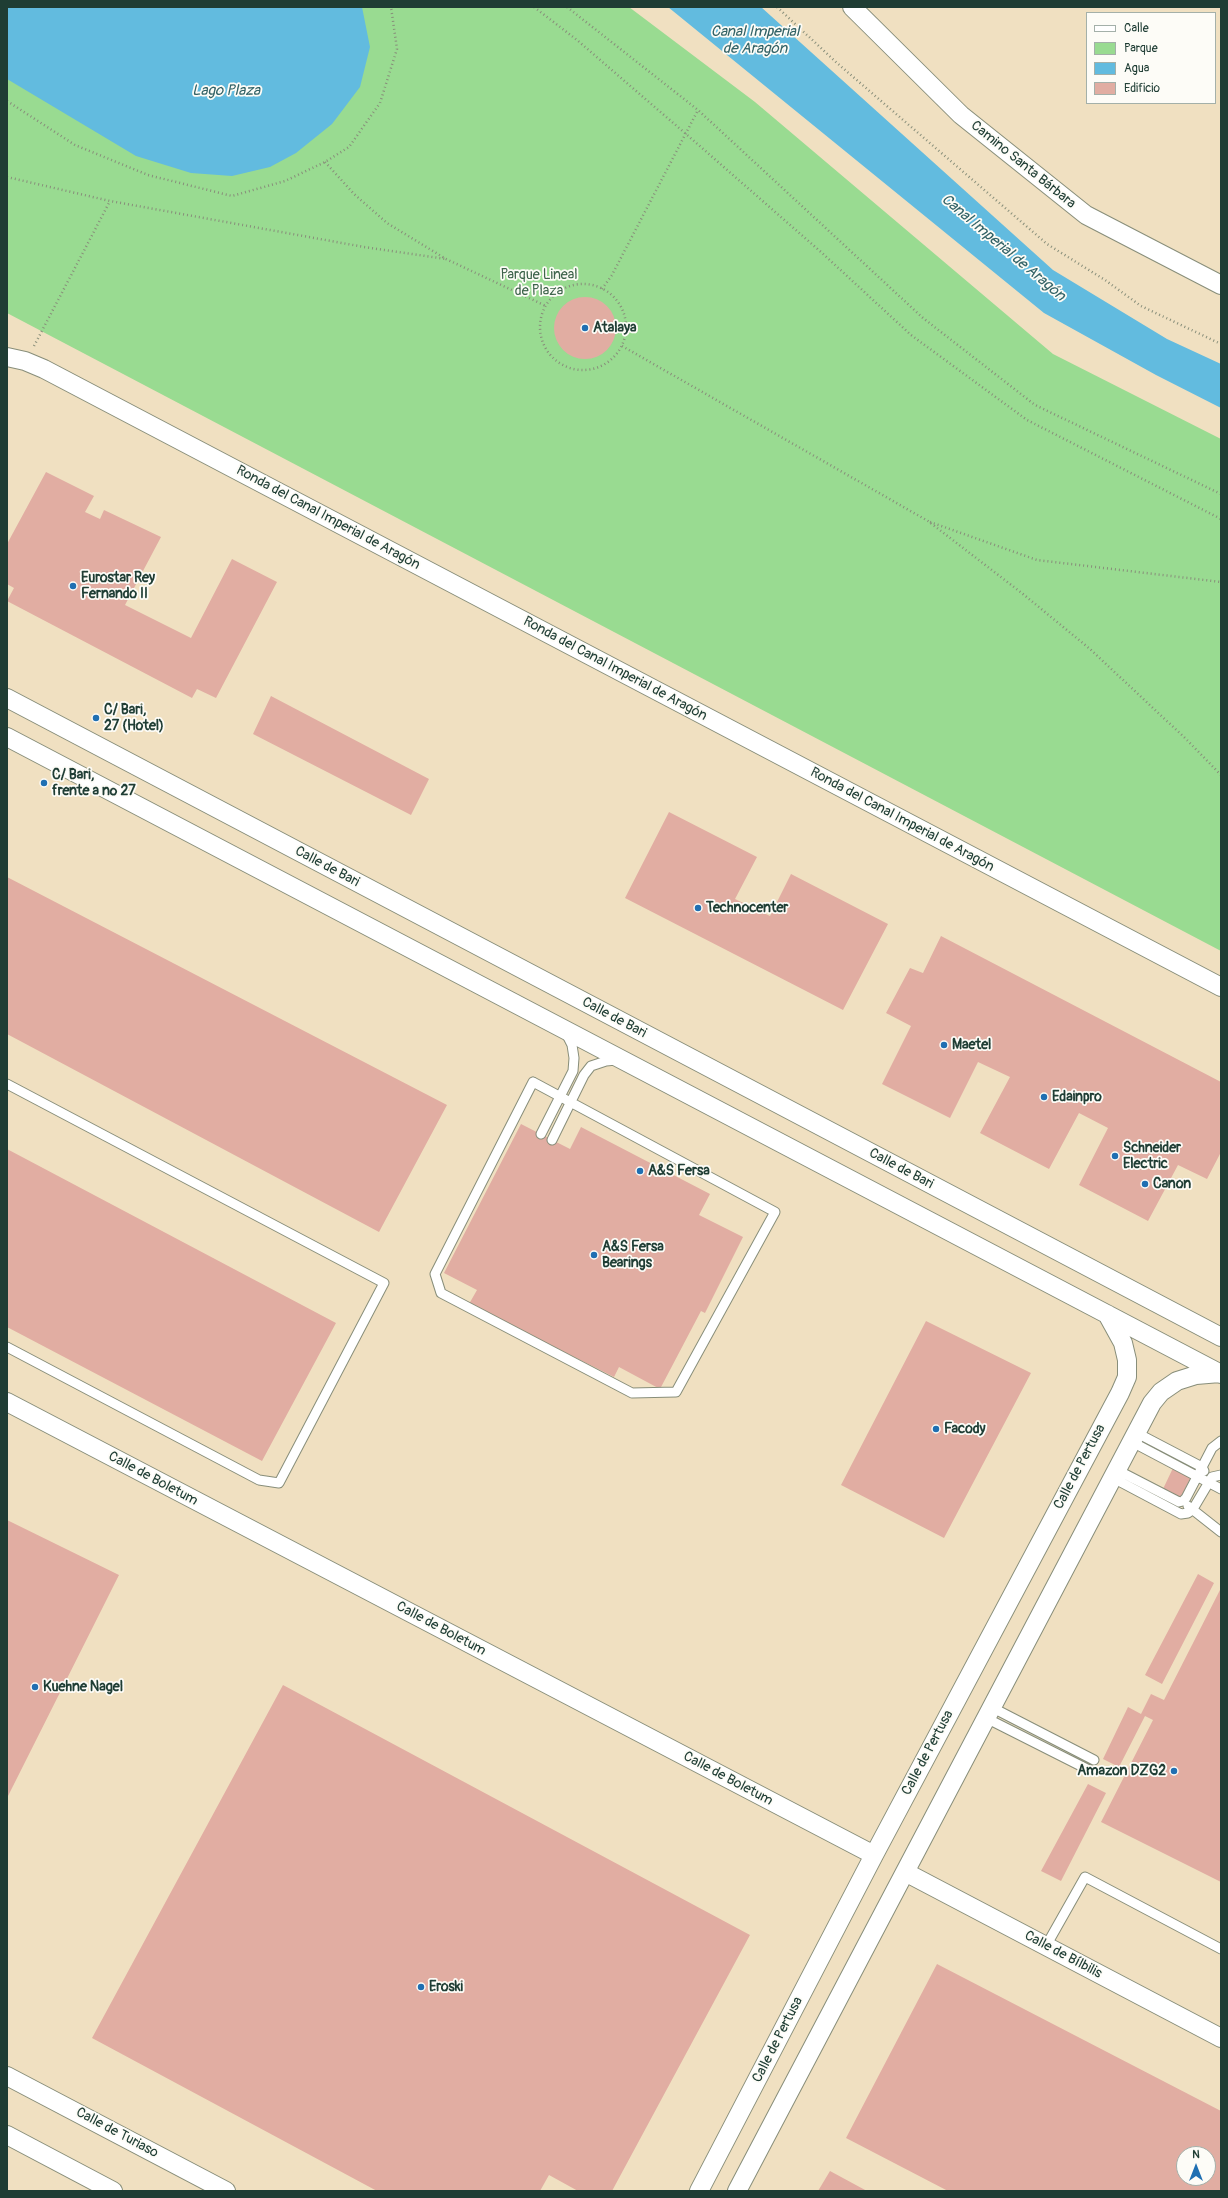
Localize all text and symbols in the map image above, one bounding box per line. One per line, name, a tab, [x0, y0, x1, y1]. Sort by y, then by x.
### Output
legend	[1086, 12, 1216, 104]
text: Calle	[1124, 21, 1149, 36]
water label: Canal Imperial de Aragón	[711, 23, 799, 58]
text: Parque	[1124, 41, 1158, 56]
text: Agua	[1124, 61, 1149, 76]
text: Edificio	[1124, 81, 1160, 96]
water label: Lago Plaza	[192, 82, 260, 100]
street label: Camino Santa Bárbara	[967, 117, 1079, 213]
water label: Canal Imperial de Aragón	[937, 191, 1069, 305]
park label: Parque Lineal de Plaza	[500, 267, 578, 300]
place label: Atalaya	[593, 320, 637, 336]
marker: Atalaya	[580, 323, 590, 333]
street label: Ronda del Canal Imperial de Aragón	[233, 462, 423, 574]
place label: Eurostar Rey Fernando II	[81, 570, 155, 602]
marker: Eurostar Rey Fernando II	[68, 581, 78, 591]
street label: Ronda del Canal Imperial de Aragón	[520, 613, 710, 725]
place label: C/ Bari, 27 (Hotel)	[104, 702, 164, 734]
marker: C/ Bari, 27 (Hotel)	[91, 713, 101, 723]
street label: Ronda del Canal Imperial de Aragón	[807, 764, 997, 876]
place label: C/ Bari, frente a nº 27	[52, 767, 136, 800]
marker: C/ Bari, frente a nº 27	[39, 778, 49, 788]
street label: Calle de Bari	[292, 843, 362, 891]
place label: Technocenter	[706, 900, 788, 916]
marker: Technocenter	[693, 903, 703, 913]
street label: Calle de Bari	[579, 994, 649, 1042]
place label: Maetel	[952, 1037, 991, 1053]
marker: Maetel	[939, 1040, 949, 1050]
place label: Edainpro	[1052, 1089, 1102, 1105]
marker: Edainpro	[1039, 1092, 1049, 1102]
place label: Schneider Electric	[1123, 1140, 1181, 1172]
street label: Calle de Bari	[866, 1145, 936, 1193]
marker: Schneider Electric	[1110, 1151, 1120, 1161]
place label: A&S Fersa	[648, 1163, 710, 1179]
marker: A&S Fersa	[635, 1166, 645, 1176]
place label: Canon	[1153, 1176, 1191, 1192]
marker: Canon	[1140, 1179, 1150, 1189]
place label: A&S Fersa Bearings	[602, 1239, 664, 1272]
marker: A&S Fersa Bearings	[589, 1250, 599, 1260]
place label: Facody	[944, 1421, 986, 1437]
street label: Calle de Pertusa	[1051, 1422, 1109, 1512]
marker: Facody	[931, 1424, 941, 1434]
street label: Calle de Boletum	[105, 1448, 201, 1510]
street label: Calle de Boletum	[393, 1598, 489, 1660]
place label: Kuehne Nagel	[43, 1679, 123, 1695]
marker: Kuehne Nagel	[30, 1682, 40, 1692]
street label: Calle de Pertusa	[899, 1708, 957, 1798]
street label: Calle de Boletum	[680, 1748, 776, 1810]
place label: Amazon DZG2	[1077, 1763, 1166, 1779]
marker: Amazon DZG2	[1169, 1766, 1179, 1776]
street label: Calle de Bílbilis	[1021, 1928, 1105, 1982]
place label: Eroski	[429, 1979, 463, 1995]
marker: Eroski	[416, 1982, 426, 1992]
street label: Calle de Pertusa	[749, 1994, 807, 2086]
street label: Calle de Turiaso	[73, 2104, 161, 2162]
north arrow	[1176, 2146, 1216, 2186]
text: N	[1192, 2148, 1200, 2161]

